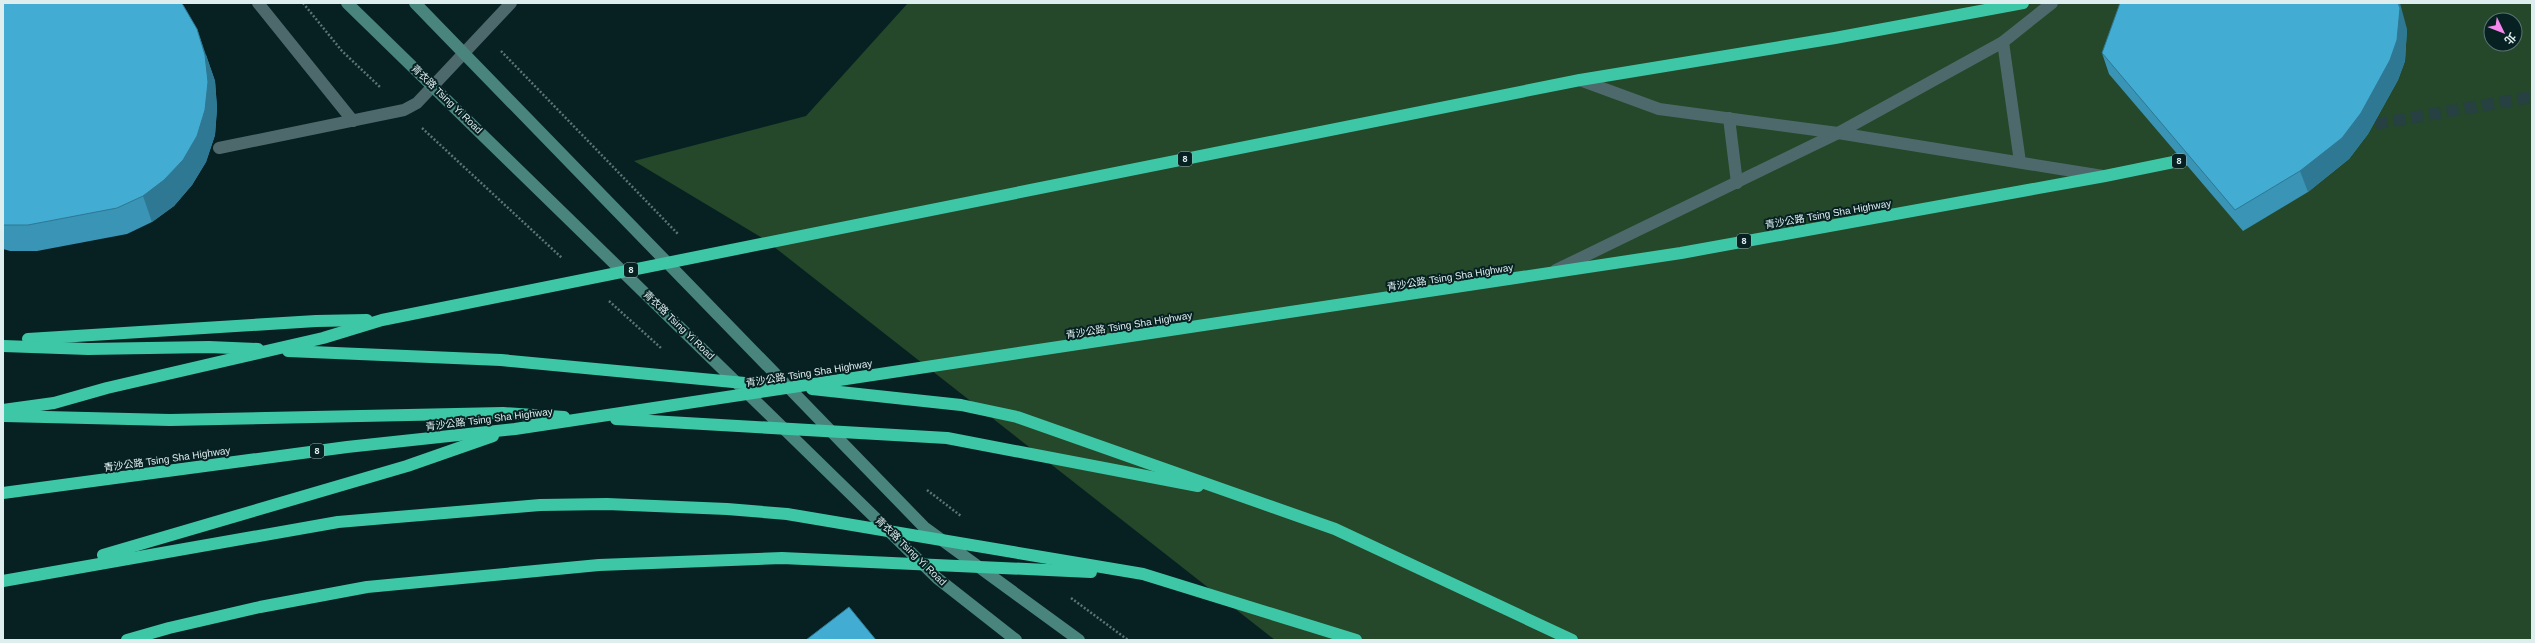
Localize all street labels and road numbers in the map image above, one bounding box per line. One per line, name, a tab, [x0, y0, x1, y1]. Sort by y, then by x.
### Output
street label: 青衣路 Tsing Yi Road	[409, 62, 485, 136]
road number: 8	[1178, 152, 1192, 166]
road number: 8	[2172, 154, 2186, 168]
street label: 青沙公路 Tsing Sha Highway	[1764, 197, 1892, 231]
road number: 8	[1737, 234, 1751, 248]
street label: 青沙公路 Tsing Sha Highway	[1386, 262, 1514, 292]
road number: 8	[624, 263, 638, 277]
street label: 青衣路 Tsing Yi Road	[641, 288, 717, 362]
street label: 青沙公路 Tsing Sha Highway	[1065, 310, 1193, 340]
street label: 青沙公路 Tsing Sha Highway	[745, 358, 873, 388]
street label: 青沙公路 Tsing Sha Highway	[425, 406, 553, 432]
road number: 8	[310, 444, 324, 458]
street label: 青沙公路 Tsing Sha Highway	[103, 445, 231, 473]
street label: 青衣路 Tsing Yi Road	[873, 514, 949, 588]

